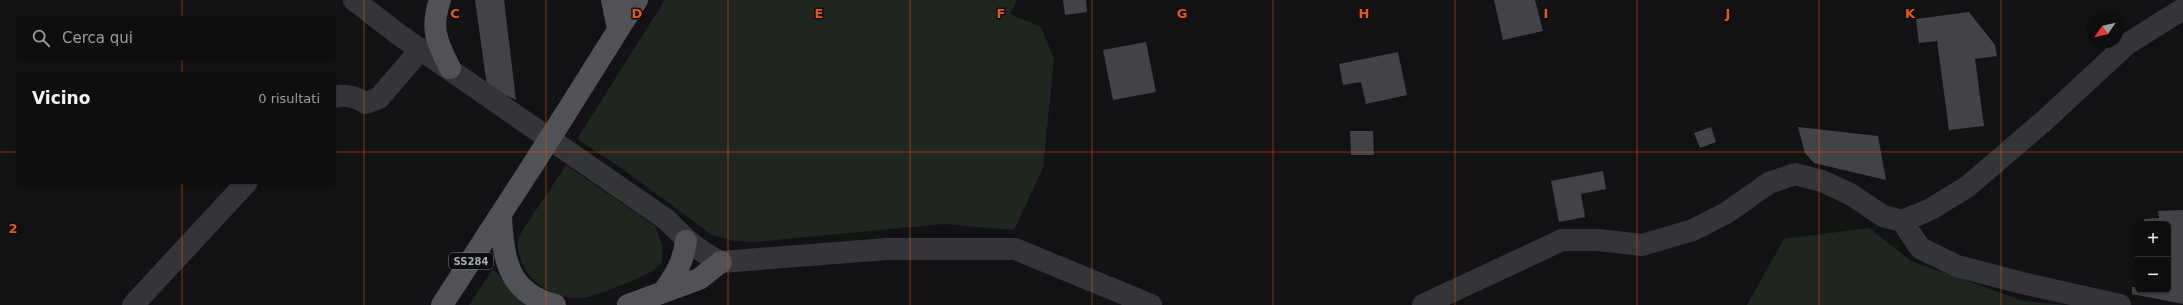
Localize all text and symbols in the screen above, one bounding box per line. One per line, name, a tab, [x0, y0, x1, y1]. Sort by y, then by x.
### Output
text: C	[450, 6, 460, 21]
text: D	[632, 6, 643, 21]
text: E	[815, 6, 823, 21]
text: F	[997, 6, 1005, 21]
text: G	[1177, 6, 1187, 21]
text: H	[1359, 6, 1369, 21]
text: I	[1544, 6, 1548, 21]
text: J	[1725, 6, 1730, 21]
text: K	[1905, 6, 1916, 21]
north arrow	[2087, 12, 2123, 48]
search box	[16, 16, 336, 60]
icon: search	[30, 27, 52, 49]
text: Cerca qui	[62, 29, 133, 47]
text: Vicino	[32, 88, 90, 108]
text: 0 risultati	[258, 91, 320, 106]
text: 2	[8, 221, 18, 236]
map controls	[2135, 221, 2171, 293]
button: +	[2135, 221, 2171, 257]
road number: SS284	[449, 253, 493, 269]
button: −	[2135, 257, 2171, 293]

